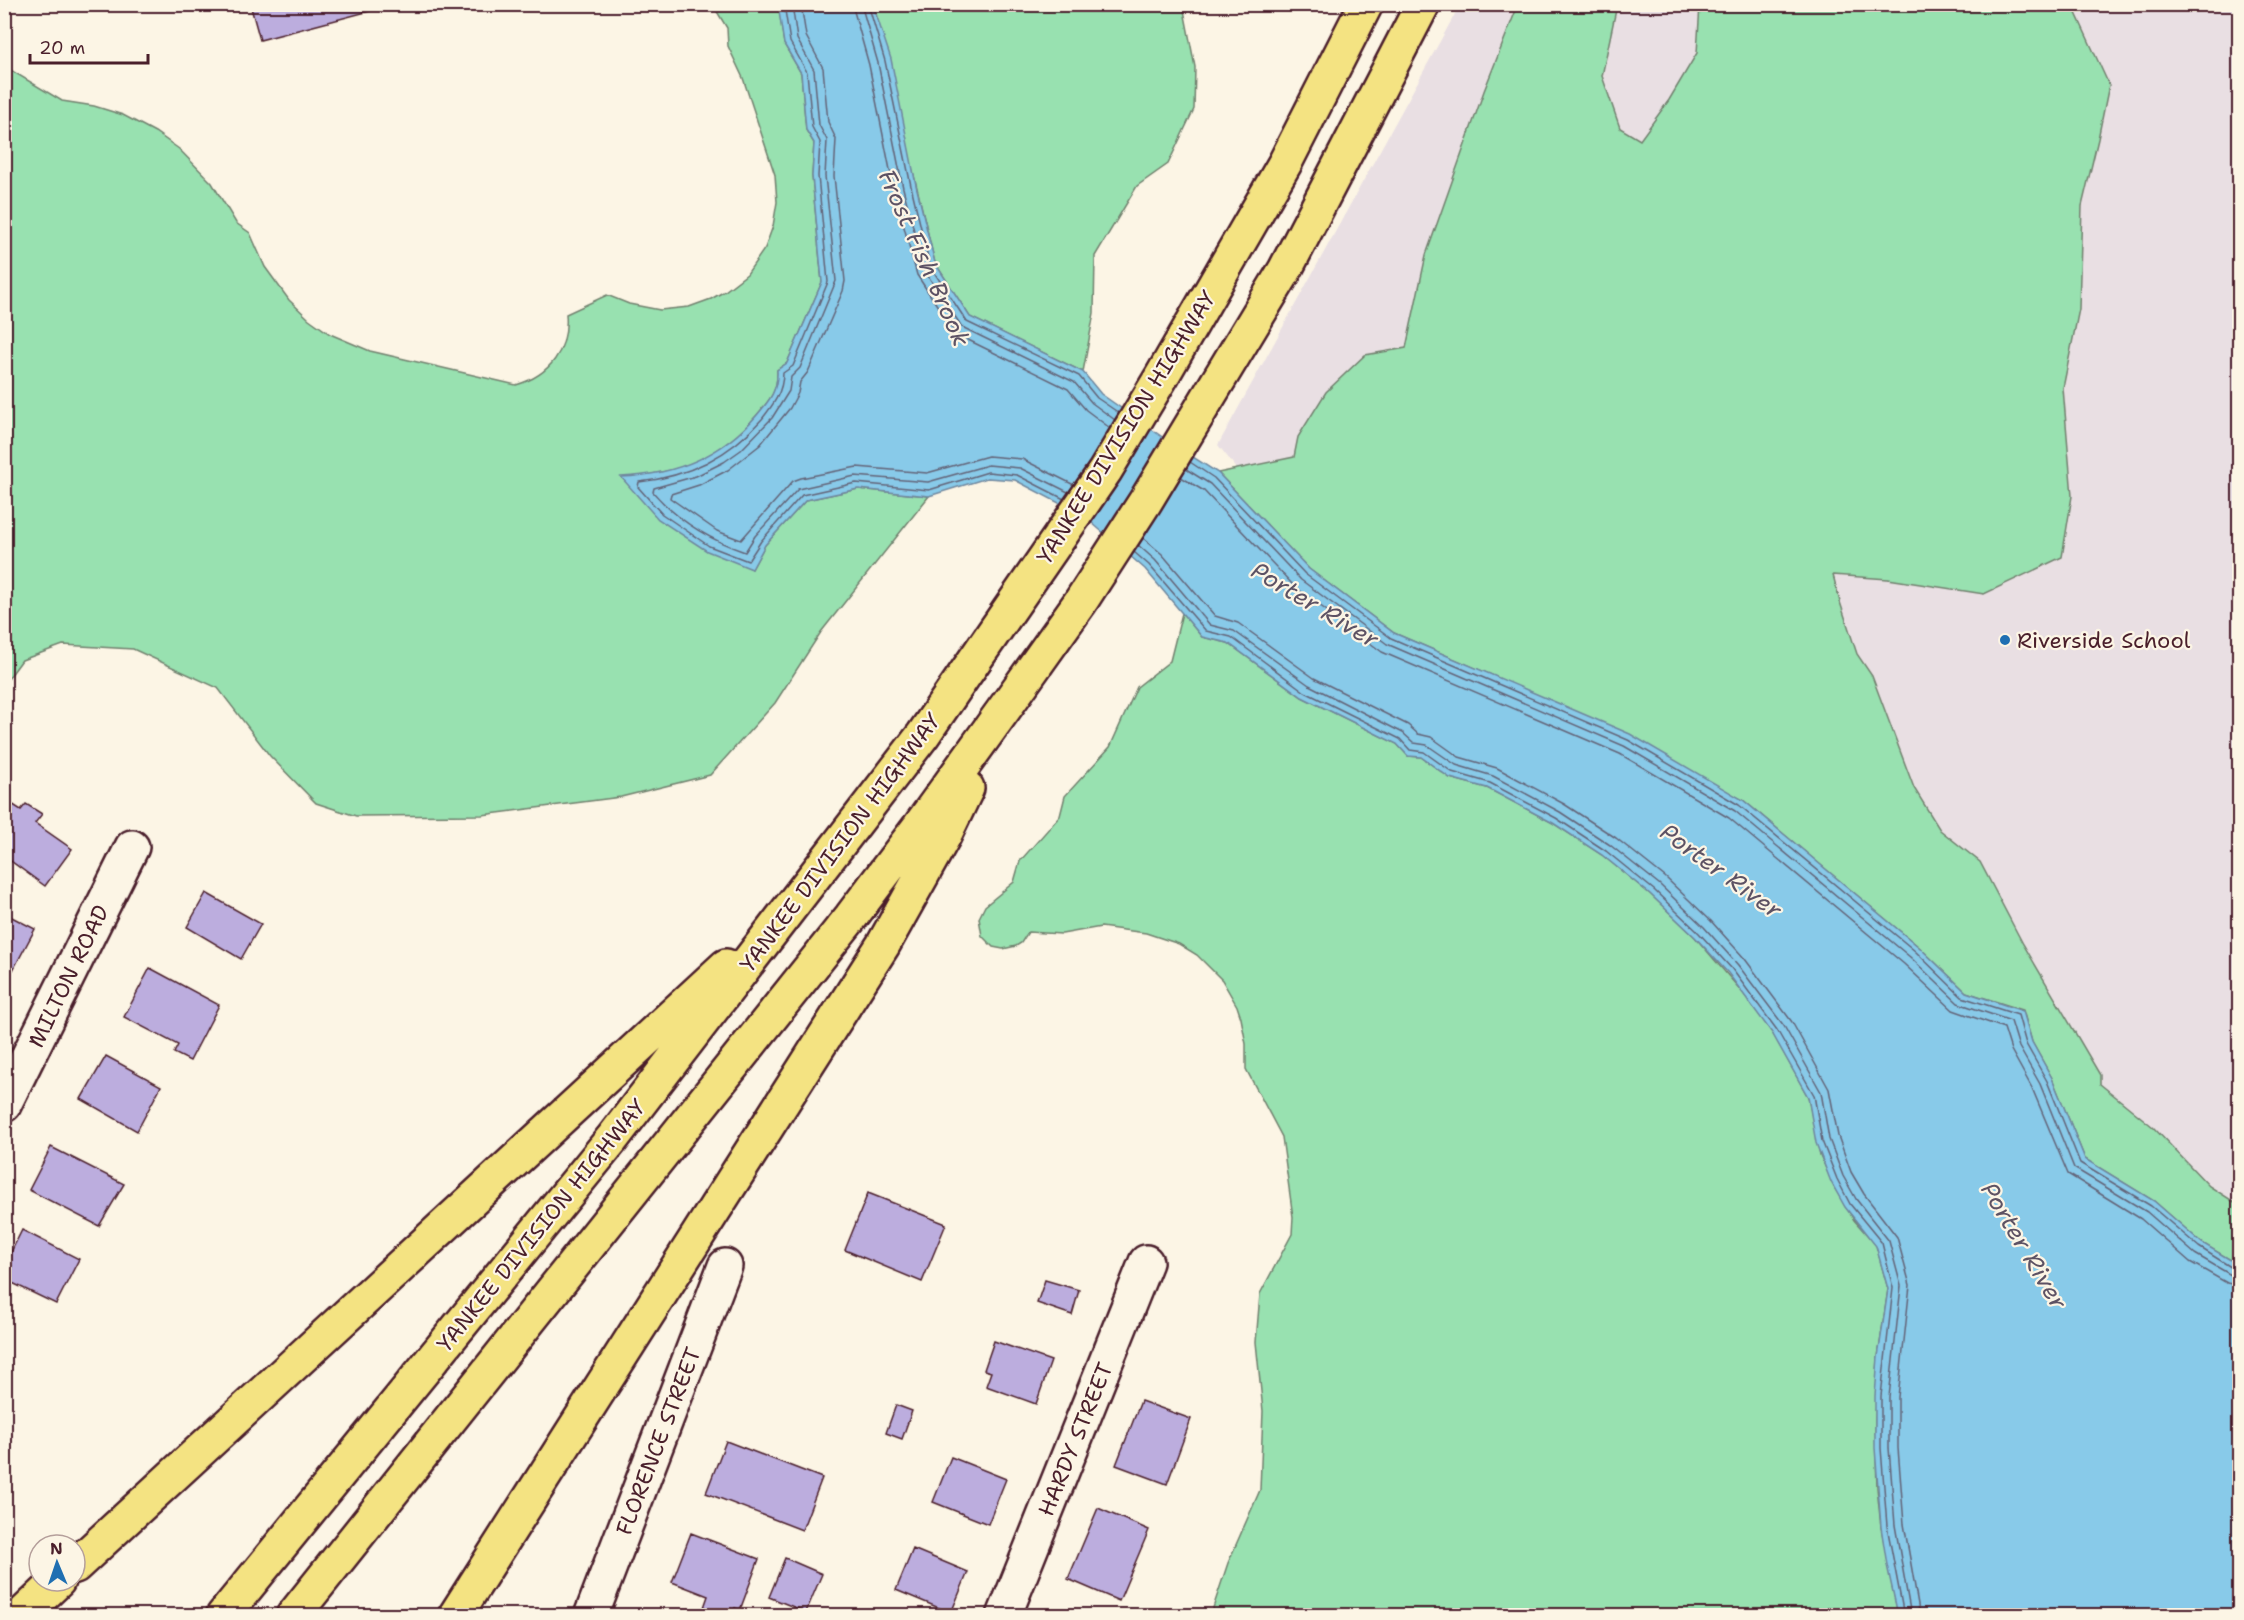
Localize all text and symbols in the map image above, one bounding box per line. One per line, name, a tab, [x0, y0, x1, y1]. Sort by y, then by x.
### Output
scale bar	[30, 27, 148, 65]
text: 20 m	[39, 36, 85, 60]
water label: Frost Fish Brook	[871, 165, 977, 352]
street label: YANKEE DIVISION HIGHWAY	[1030, 285, 1223, 569]
water label: Porter River	[1245, 554, 1385, 656]
place label: Riverside School	[2017, 626, 2191, 655]
marker: Riverside School	[1998, 633, 2012, 647]
street label: YANKEE DIVISION HIGHWAY	[733, 707, 947, 978]
water label: Porter River	[1654, 816, 1789, 926]
street label: MILTON ROAD	[21, 900, 116, 1052]
street label: YANKEE DIVISION HIGHWAY	[430, 1093, 652, 1358]
water label: Porter River	[1973, 1176, 2075, 1316]
street label: FLORENCE STREET	[609, 1343, 708, 1539]
street label: HARDY STREET	[1031, 1358, 1120, 1520]
north arrow	[27, 1533, 87, 1593]
text: N	[50, 1538, 63, 1559]

